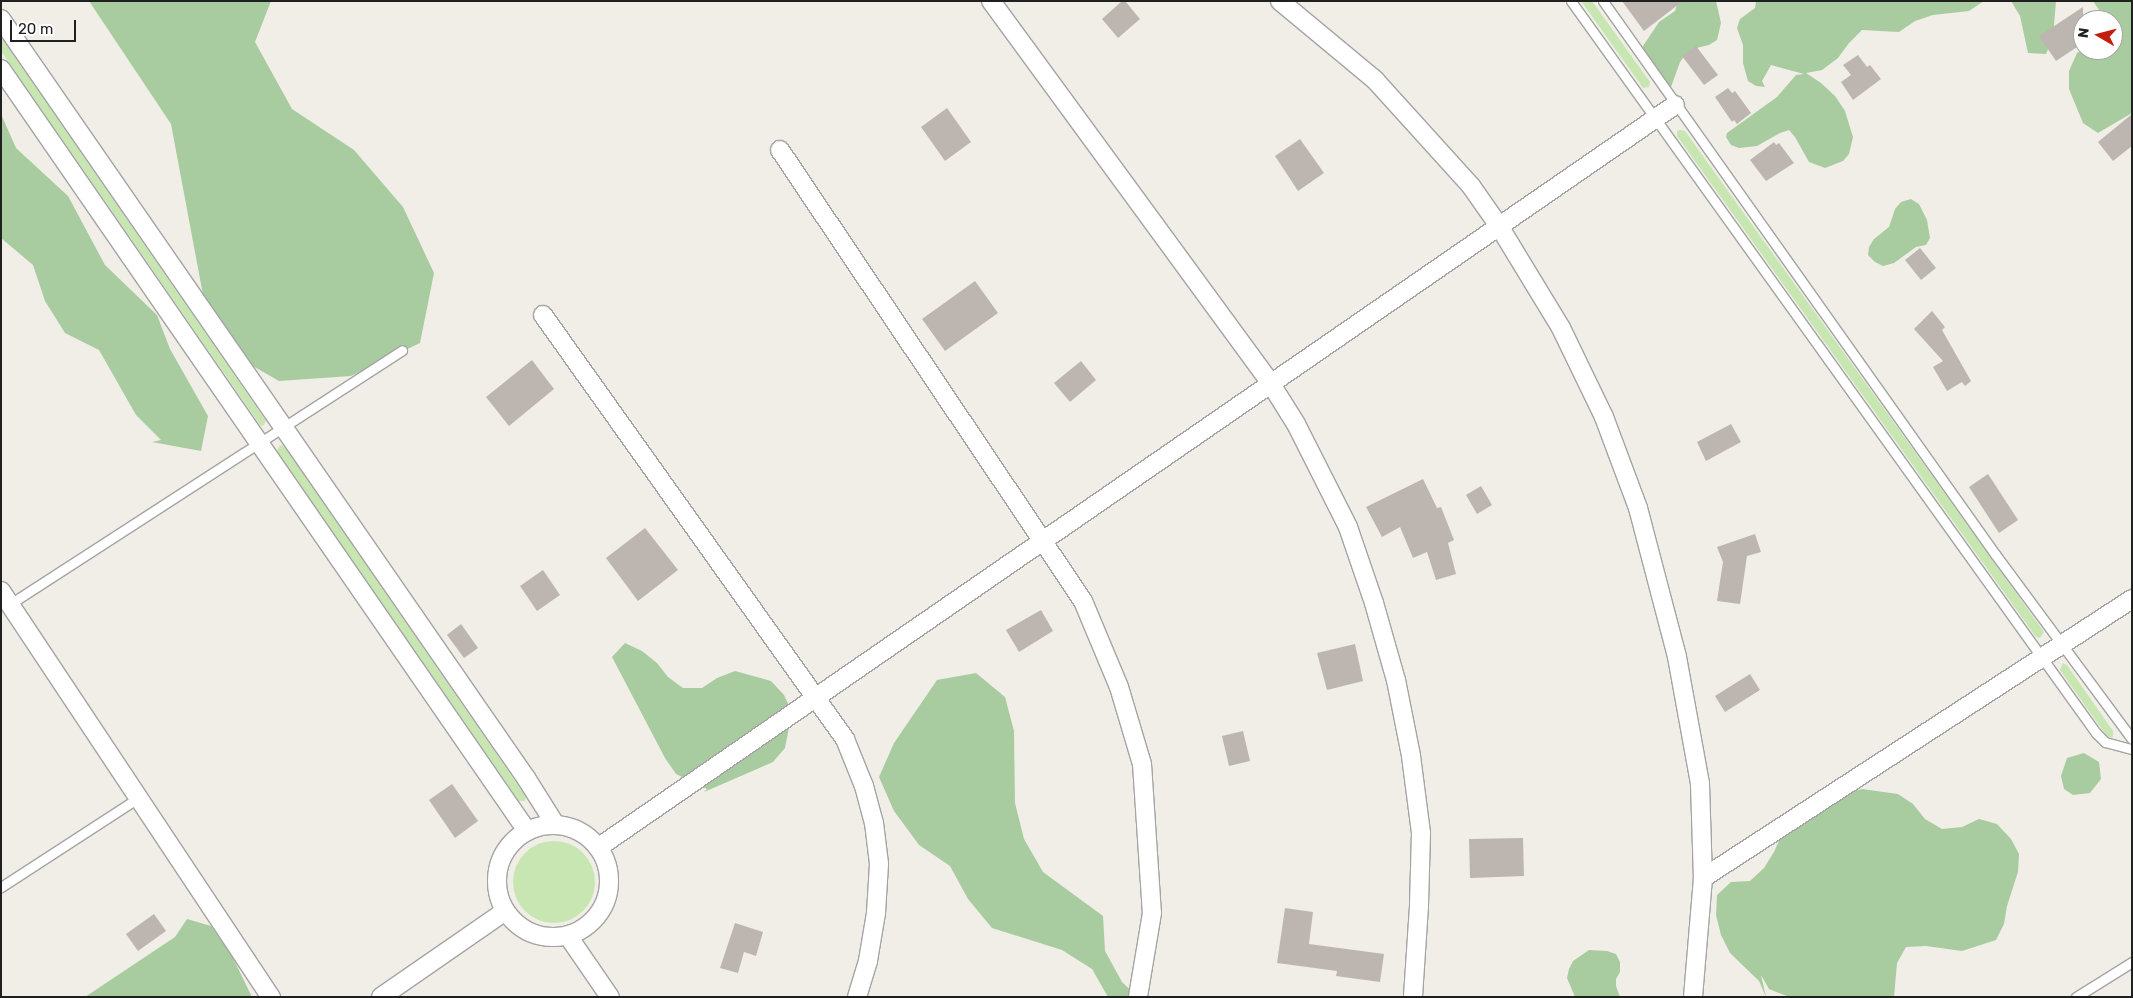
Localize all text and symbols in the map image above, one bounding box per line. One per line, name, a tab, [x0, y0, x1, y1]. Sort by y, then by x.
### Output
scale bar	[12, 10, 79, 42]
north arrow	[2073, 10, 2123, 60]
text: 20 m	[18, 20, 53, 38]
text: N	[2075, 27, 2093, 39]

